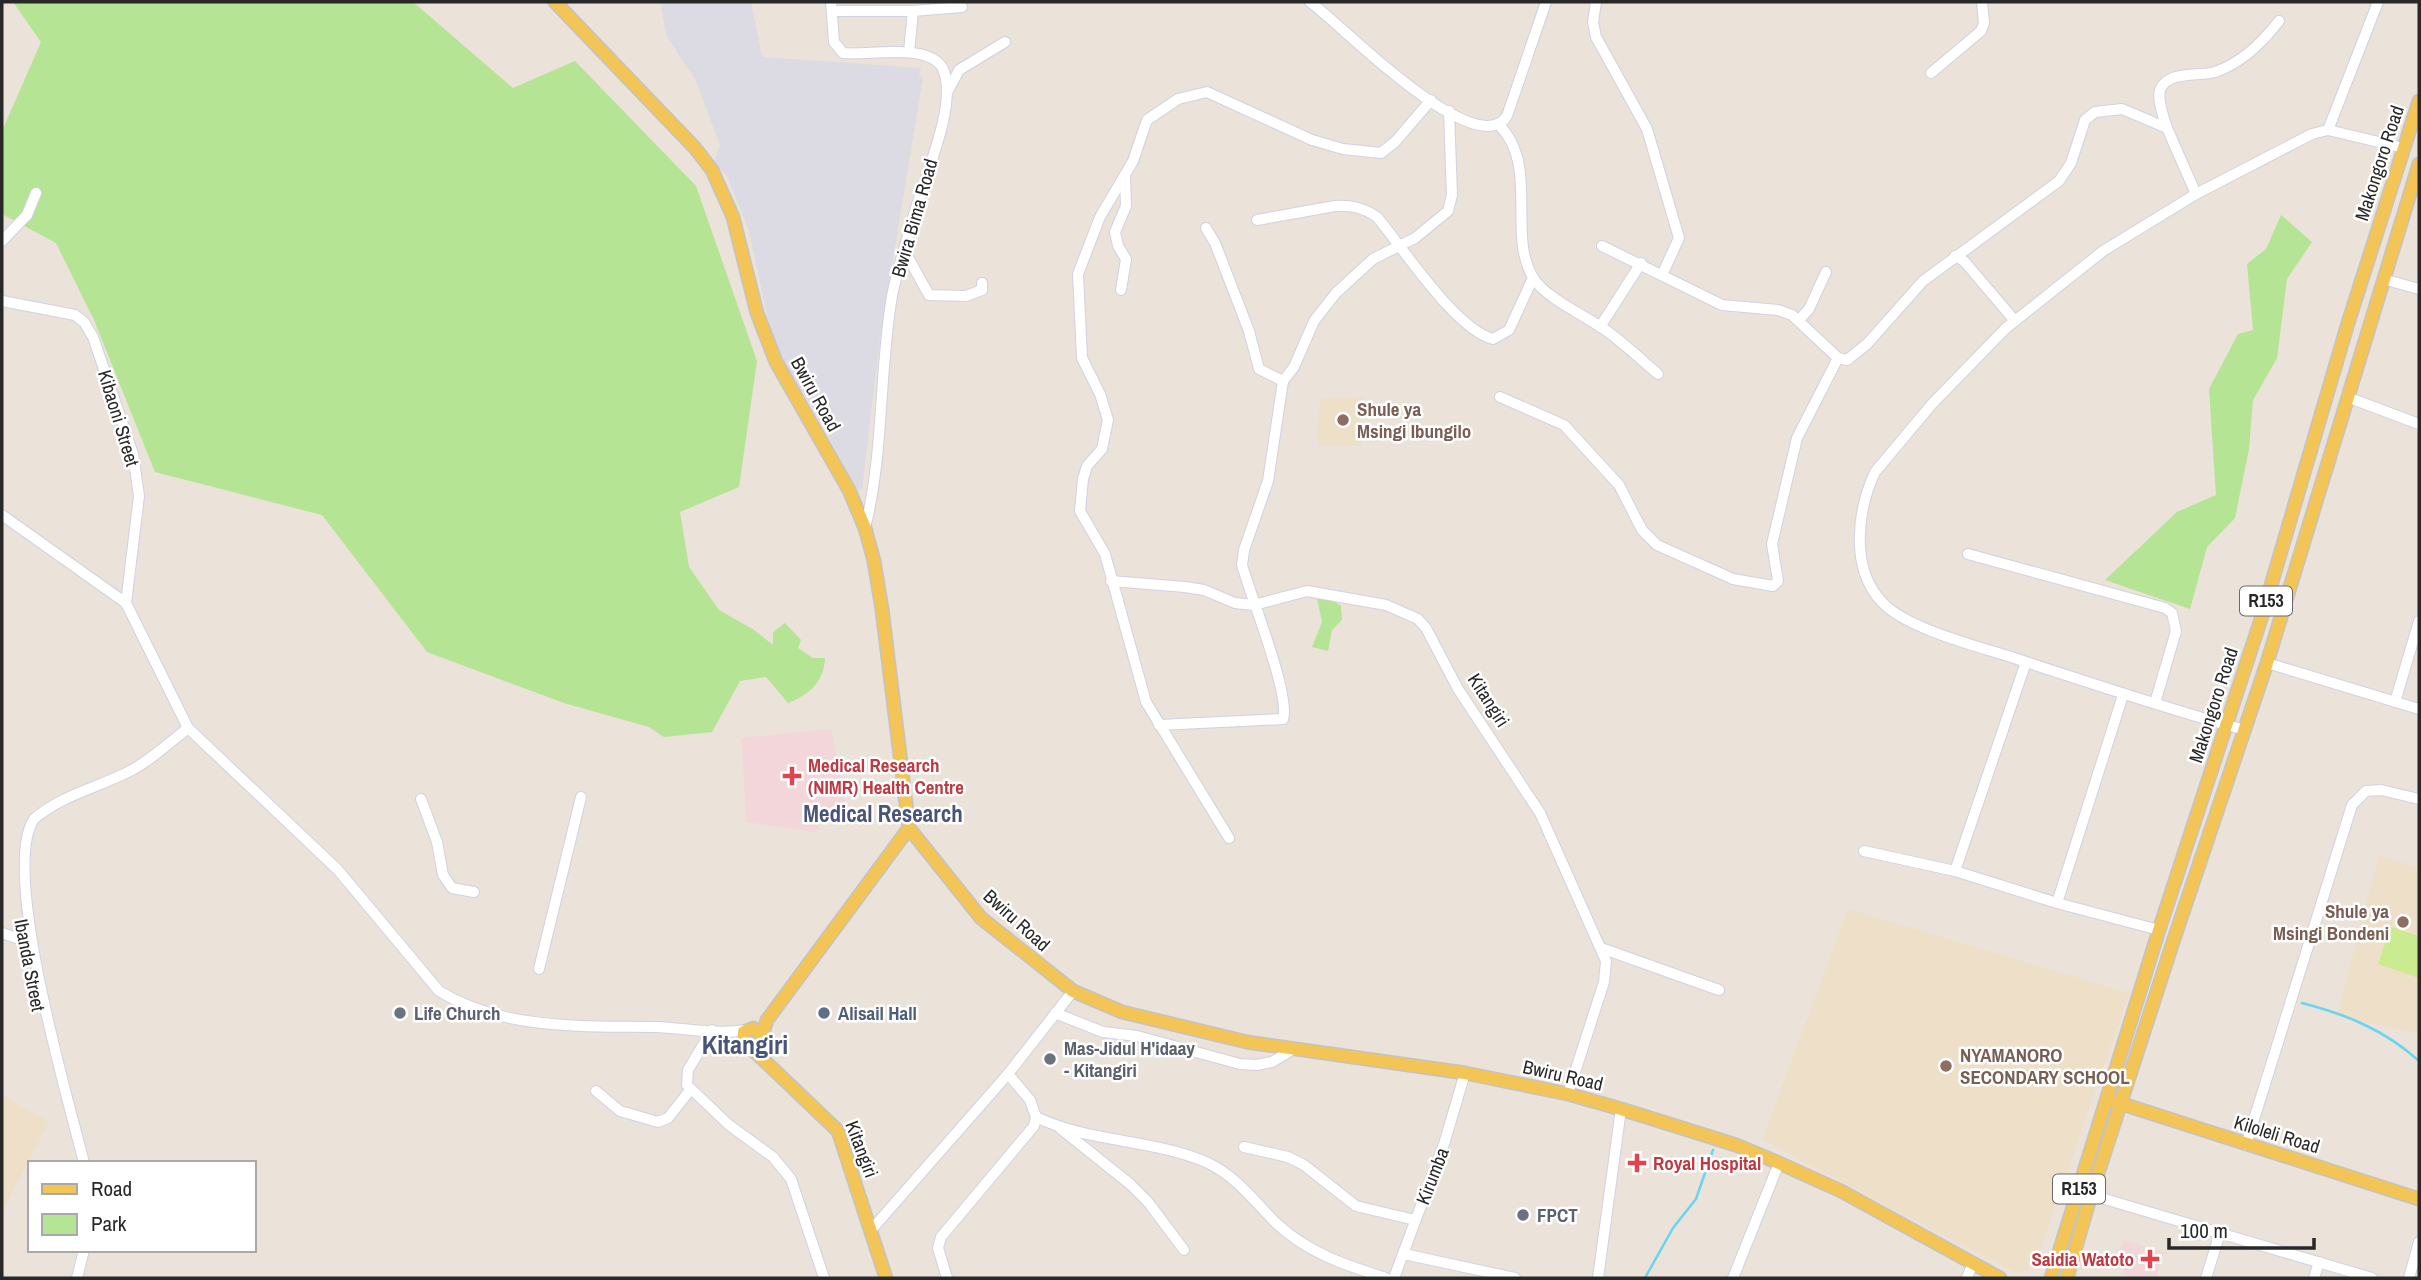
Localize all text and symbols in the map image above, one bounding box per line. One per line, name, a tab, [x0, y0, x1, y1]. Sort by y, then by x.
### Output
street label: Makongoro Road	[2348, 102, 2410, 224]
street label: Bwira Bima Road	[885, 156, 943, 280]
street label: Bwiru Road	[785, 352, 847, 436]
street label: Kibaoni Street	[92, 367, 146, 470]
place label: Shule ya Msingi Ibungilo	[1357, 396, 1471, 444]
marker: Shule ya Msingi Ibungilo	[1335, 412, 1351, 428]
road number: R153	[2240, 586, 2292, 616]
street label: Makongoro Road	[2182, 644, 2244, 766]
street label: Kitangiri	[1462, 668, 1516, 732]
place label: Medical Research (NIMR) Health Centre	[808, 752, 964, 800]
marker: Medical Research (NIMR) Health Centre	[782, 766, 802, 786]
district label: Medical Research	[803, 798, 963, 829]
street label: Bwiru Road	[978, 883, 1056, 957]
place label: Shule ya Msingi Bondeni	[2273, 898, 2389, 946]
marker: Shule ya Msingi Bondeni	[2395, 914, 2411, 930]
street label: Ibanda Street	[8, 917, 52, 1014]
place label: Life Church	[414, 1000, 501, 1026]
place label: Alisail Hall	[838, 1000, 917, 1026]
marker: Life Church	[392, 1005, 408, 1021]
marker: Alisail Hall	[816, 1005, 832, 1021]
district label: Kitangiri	[702, 1027, 788, 1062]
place label: Mas-Jidul H'idaay - Kitangiri	[1064, 1035, 1195, 1083]
place label: NYAMANORO SECONDARY SCHOOL	[1960, 1042, 2130, 1090]
marker: Mas-Jidul H'idaay - Kitangiri	[1042, 1051, 1058, 1067]
street label: Bwiru Road	[1520, 1053, 1606, 1097]
marker: NYAMANORO SECONDARY SCHOOL	[1938, 1058, 1954, 1074]
street label: Kiloleli Road	[2231, 1109, 2323, 1159]
street label: Kitangiri	[839, 1117, 885, 1181]
street label: Kirumba	[1409, 1144, 1455, 1208]
place label: Royal Hospital	[1653, 1150, 1761, 1176]
marker: Royal Hospital	[1627, 1153, 1647, 1173]
legend	[28, 1161, 256, 1252]
text: Road	[91, 1174, 132, 1203]
road number: R153	[2053, 1174, 2105, 1204]
place label: FPCT	[1537, 1202, 1578, 1228]
scale bar	[2169, 1206, 2314, 1250]
marker: FPCT	[1515, 1207, 1531, 1223]
text: Park	[91, 1209, 127, 1238]
text: 100 m	[2180, 1216, 2228, 1245]
place label: Saidia Watoto	[2032, 1246, 2134, 1272]
marker: Saidia Watoto	[2140, 1249, 2160, 1269]

